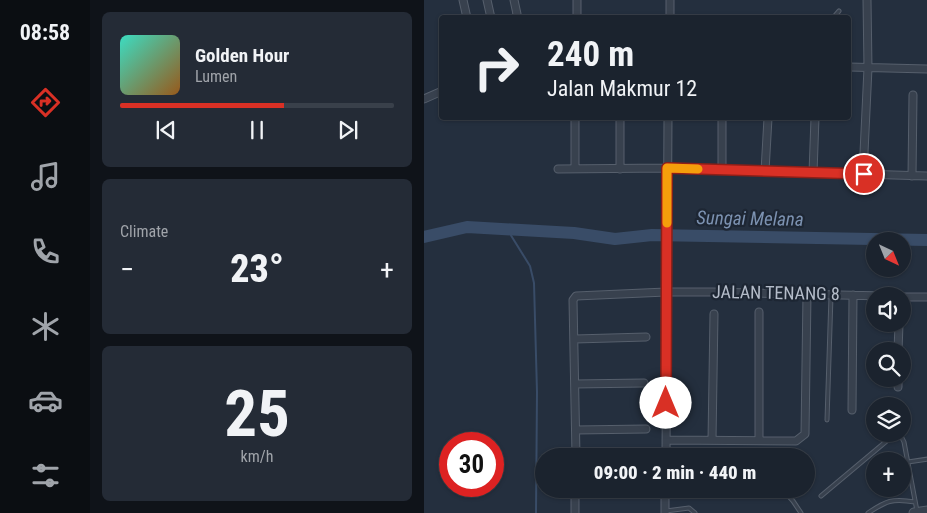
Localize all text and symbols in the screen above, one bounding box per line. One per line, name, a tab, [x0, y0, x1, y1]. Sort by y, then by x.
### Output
text: 08:58	[20, 20, 70, 45]
text: 240 m	[547, 34, 634, 75]
icon: right	[464, 35, 529, 100]
text: Golden Hour	[195, 44, 289, 67]
text: Lumen	[195, 67, 237, 86]
text: Jalan Makmur 12	[547, 76, 697, 101]
icon: directions	[28, 85, 63, 120]
icon: previous	[152, 116, 180, 144]
icon: pause	[243, 116, 271, 144]
icon: next	[334, 116, 362, 144]
pin	[843, 153, 885, 195]
icon: music	[28, 159, 63, 194]
icon: arrive	[850, 160, 878, 188]
water label: Sungai Melana	[696, 206, 804, 231]
text: Climate	[120, 222, 168, 241]
north arrow	[866, 232, 912, 278]
map controls	[866, 232, 911, 497]
icon: phone	[28, 234, 63, 269]
text: 23°	[230, 247, 284, 291]
text: −	[120, 253, 134, 286]
text: +	[380, 253, 394, 286]
street label: JALAN TENANG 8	[712, 281, 840, 304]
button: sound	[866, 287, 911, 332]
icon: climate	[28, 309, 63, 344]
button: search	[866, 342, 911, 387]
text: 25	[224, 376, 290, 452]
position arrow	[639, 376, 691, 428]
icon: car	[28, 383, 63, 418]
button: layers	[866, 397, 911, 442]
speed limit sign: 30	[439, 432, 504, 497]
text: km/h	[241, 447, 273, 466]
button: +	[866, 452, 911, 497]
icon: filters	[28, 458, 63, 493]
text: 09:00 · 2 min · 440 m	[594, 461, 756, 484]

